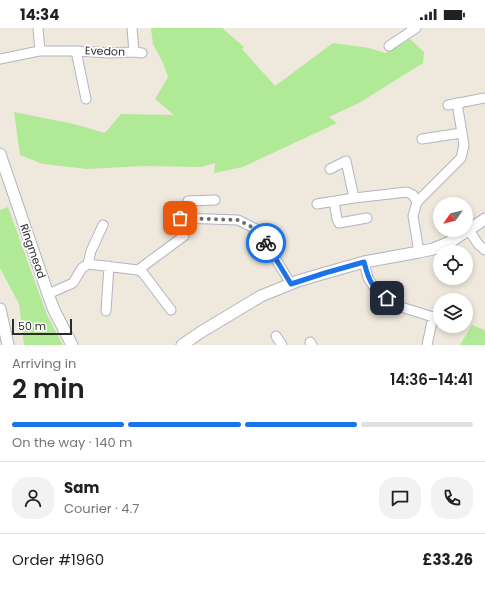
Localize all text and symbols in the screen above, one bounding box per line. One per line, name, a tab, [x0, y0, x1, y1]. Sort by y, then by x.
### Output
text: 14:34	[20, 4, 59, 25]
street label: Evedon	[85, 42, 125, 60]
north arrow	[433, 197, 473, 237]
map controls	[433, 197, 473, 333]
pin	[163, 201, 197, 235]
icon: bag	[169, 207, 191, 229]
street label: Ringmead	[16, 221, 50, 281]
courier	[246, 223, 286, 263]
icon: bike	[255, 232, 277, 254]
button: locate	[433, 245, 473, 285]
pin	[370, 281, 404, 315]
icon: home	[376, 287, 398, 309]
button: layers	[433, 293, 473, 333]
scale bar	[12, 317, 72, 336]
text: 50 m	[18, 318, 46, 334]
text: Arriving in	[12, 354, 76, 373]
text: 14:36–14:41	[390, 369, 473, 390]
text: 2 min	[12, 371, 85, 407]
text: On the way · 140 m	[12, 433, 132, 452]
button: person	[12, 477, 54, 519]
text: Sam	[64, 477, 99, 498]
button: chat	[379, 477, 421, 519]
button: phone	[431, 477, 473, 519]
text: Courier · 4.7	[64, 499, 139, 518]
text: Order #1960	[12, 549, 104, 570]
text: £33.26	[423, 549, 473, 570]

